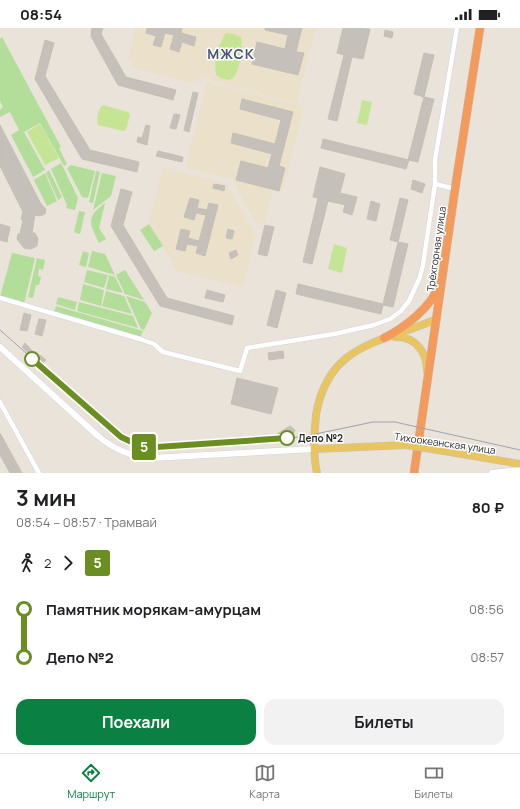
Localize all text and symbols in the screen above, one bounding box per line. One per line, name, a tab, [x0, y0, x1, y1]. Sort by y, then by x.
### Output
text: 08:54	[20, 4, 62, 25]
district label: МЖСК	[207, 44, 255, 63]
street label: Трёхгорная улица	[423, 205, 449, 293]
unlabelled marker	[24, 351, 40, 367]
street label: Тихоокеанская улица	[393, 429, 497, 457]
marker: Депо №2	[279, 430, 295, 446]
place label: Депо №2	[298, 431, 343, 445]
line badge: 5	[131, 434, 157, 460]
text: 5	[140, 437, 148, 456]
text: 3 мин	[16, 483, 76, 513]
text: 80 ₽	[472, 497, 504, 518]
text: 08:54 – 08:57 · Трамвай	[16, 513, 157, 531]
icon: walk	[16, 552, 38, 574]
icon: forward	[57, 552, 79, 574]
text: 5	[93, 553, 102, 572]
text: 2	[44, 554, 51, 572]
text: Памятник морякам-амурцам	[46, 599, 261, 620]
text: 08:56	[469, 600, 504, 618]
text: Депо №2	[46, 647, 114, 668]
text: 08:57	[471, 648, 504, 666]
button: Поехали	[16, 699, 256, 745]
button: Билеты	[264, 699, 504, 745]
tab: Маршрут	[67, 762, 115, 801]
tab: Карта	[249, 762, 280, 801]
tab: Билеты	[414, 762, 453, 801]

